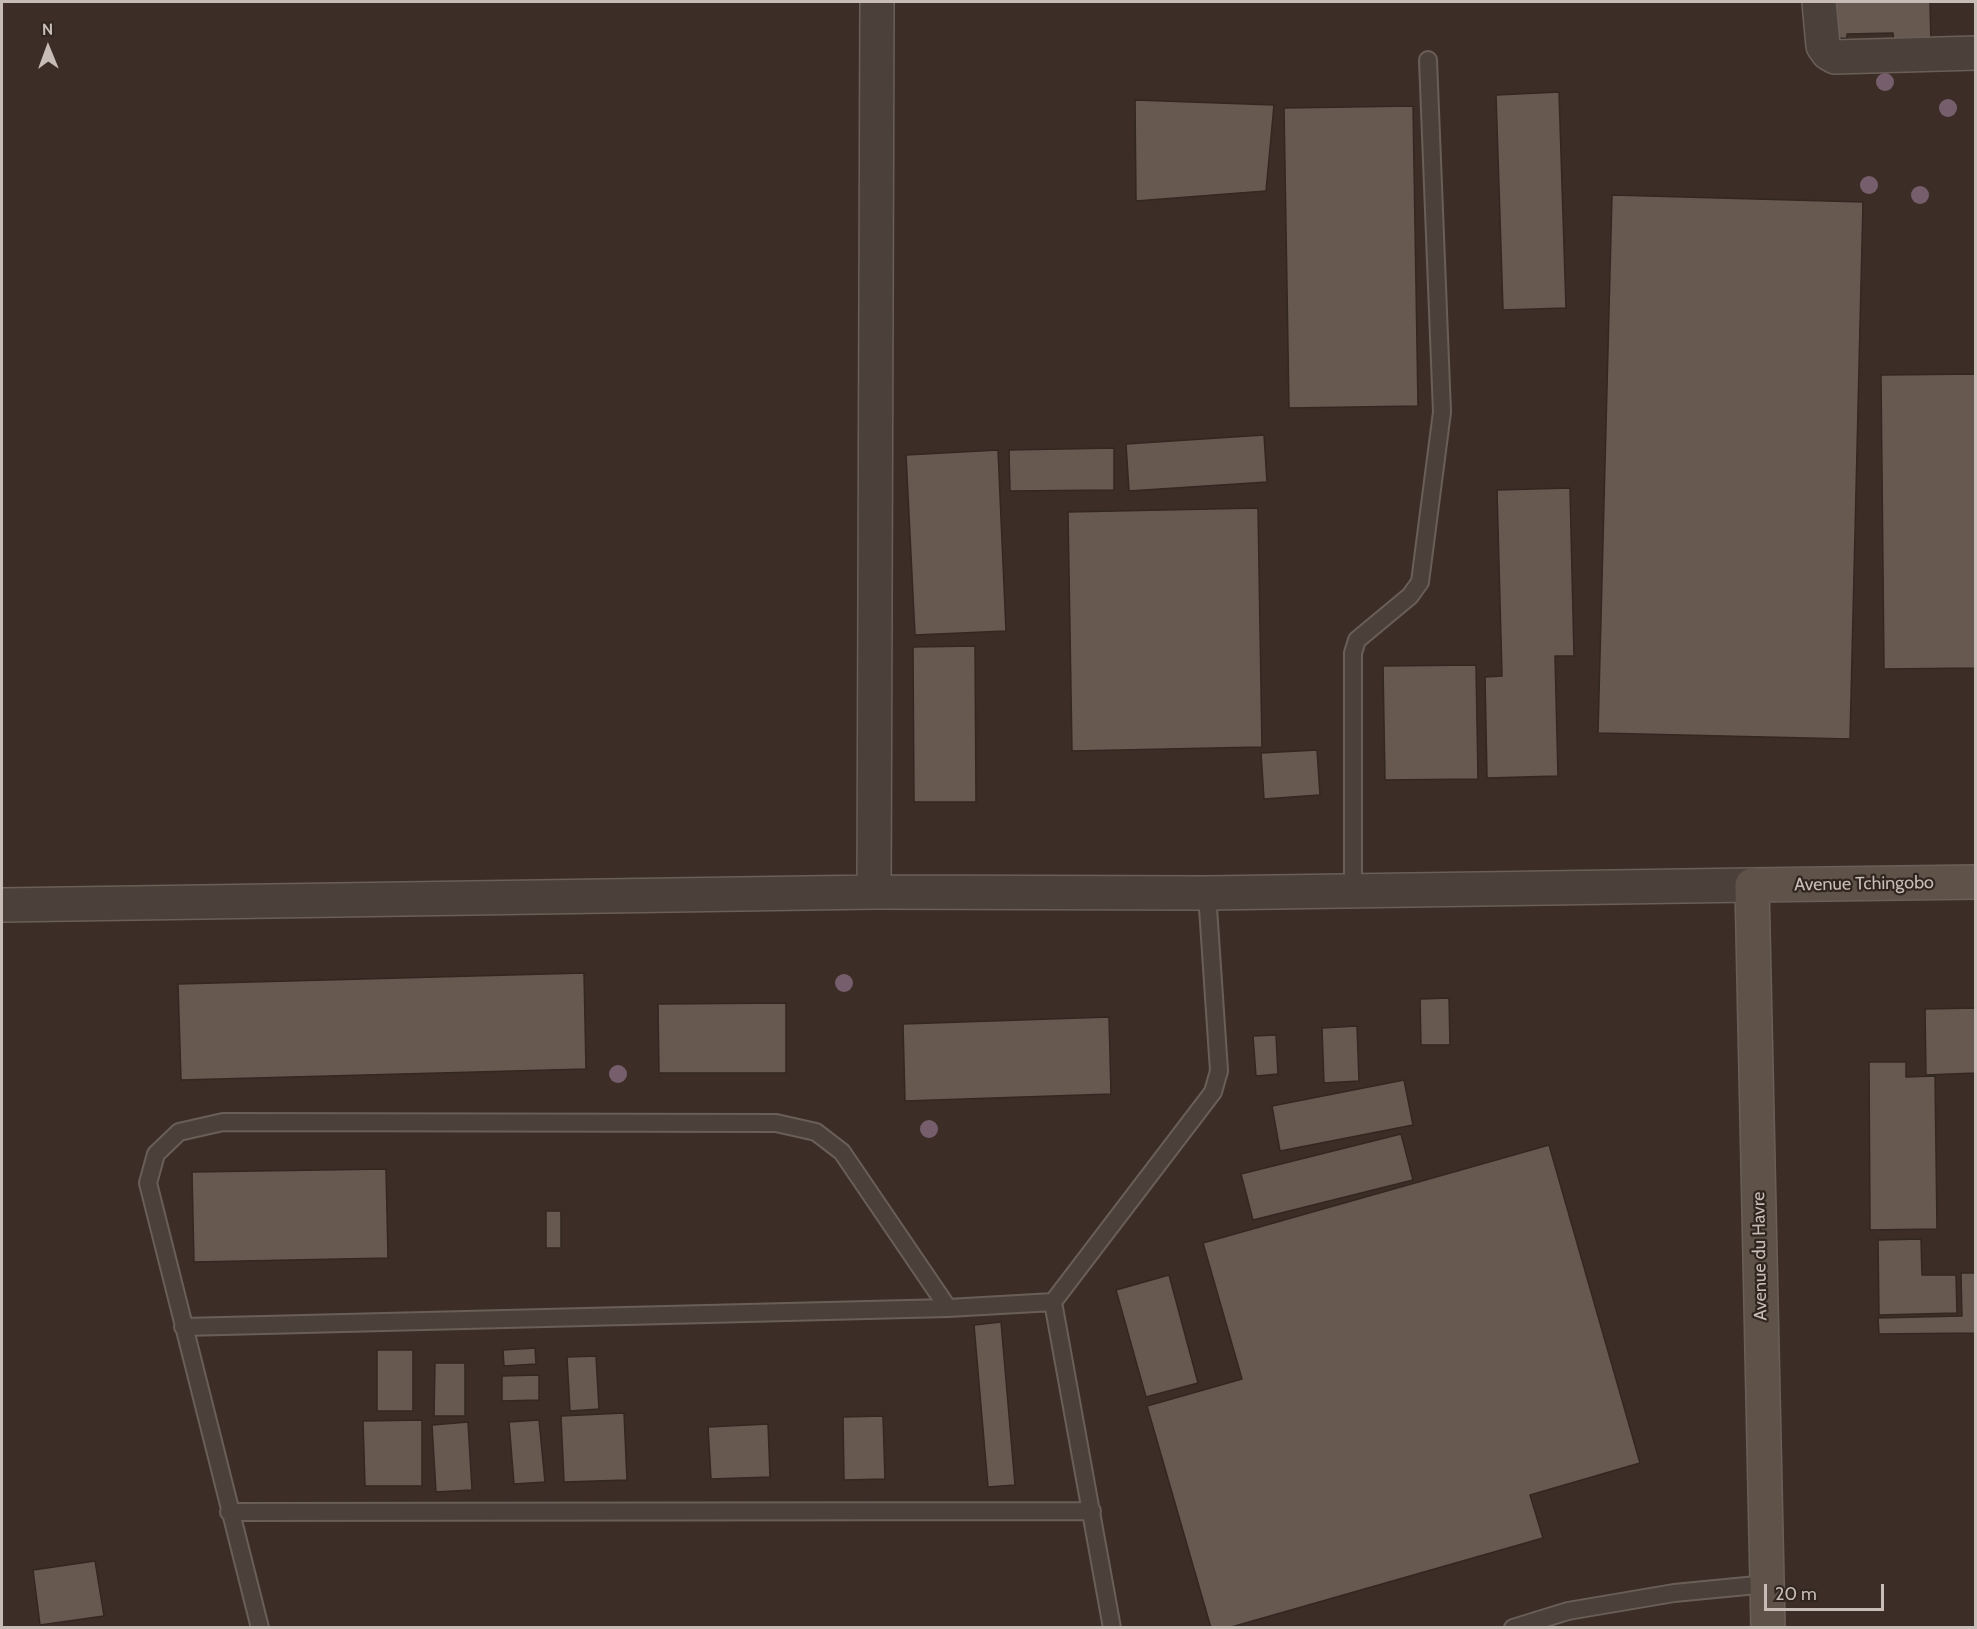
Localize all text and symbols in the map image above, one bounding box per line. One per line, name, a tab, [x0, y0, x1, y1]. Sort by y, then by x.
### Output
north arrow	[18, 18, 78, 78]
text: N	[42, 20, 53, 39]
street label: Avenue Tchingobo	[1794, 872, 1934, 896]
street label: Avenue du Havre	[1748, 1191, 1772, 1321]
scale bar	[1767, 1572, 1887, 1610]
text: 20 m	[1775, 1583, 1817, 1605]

